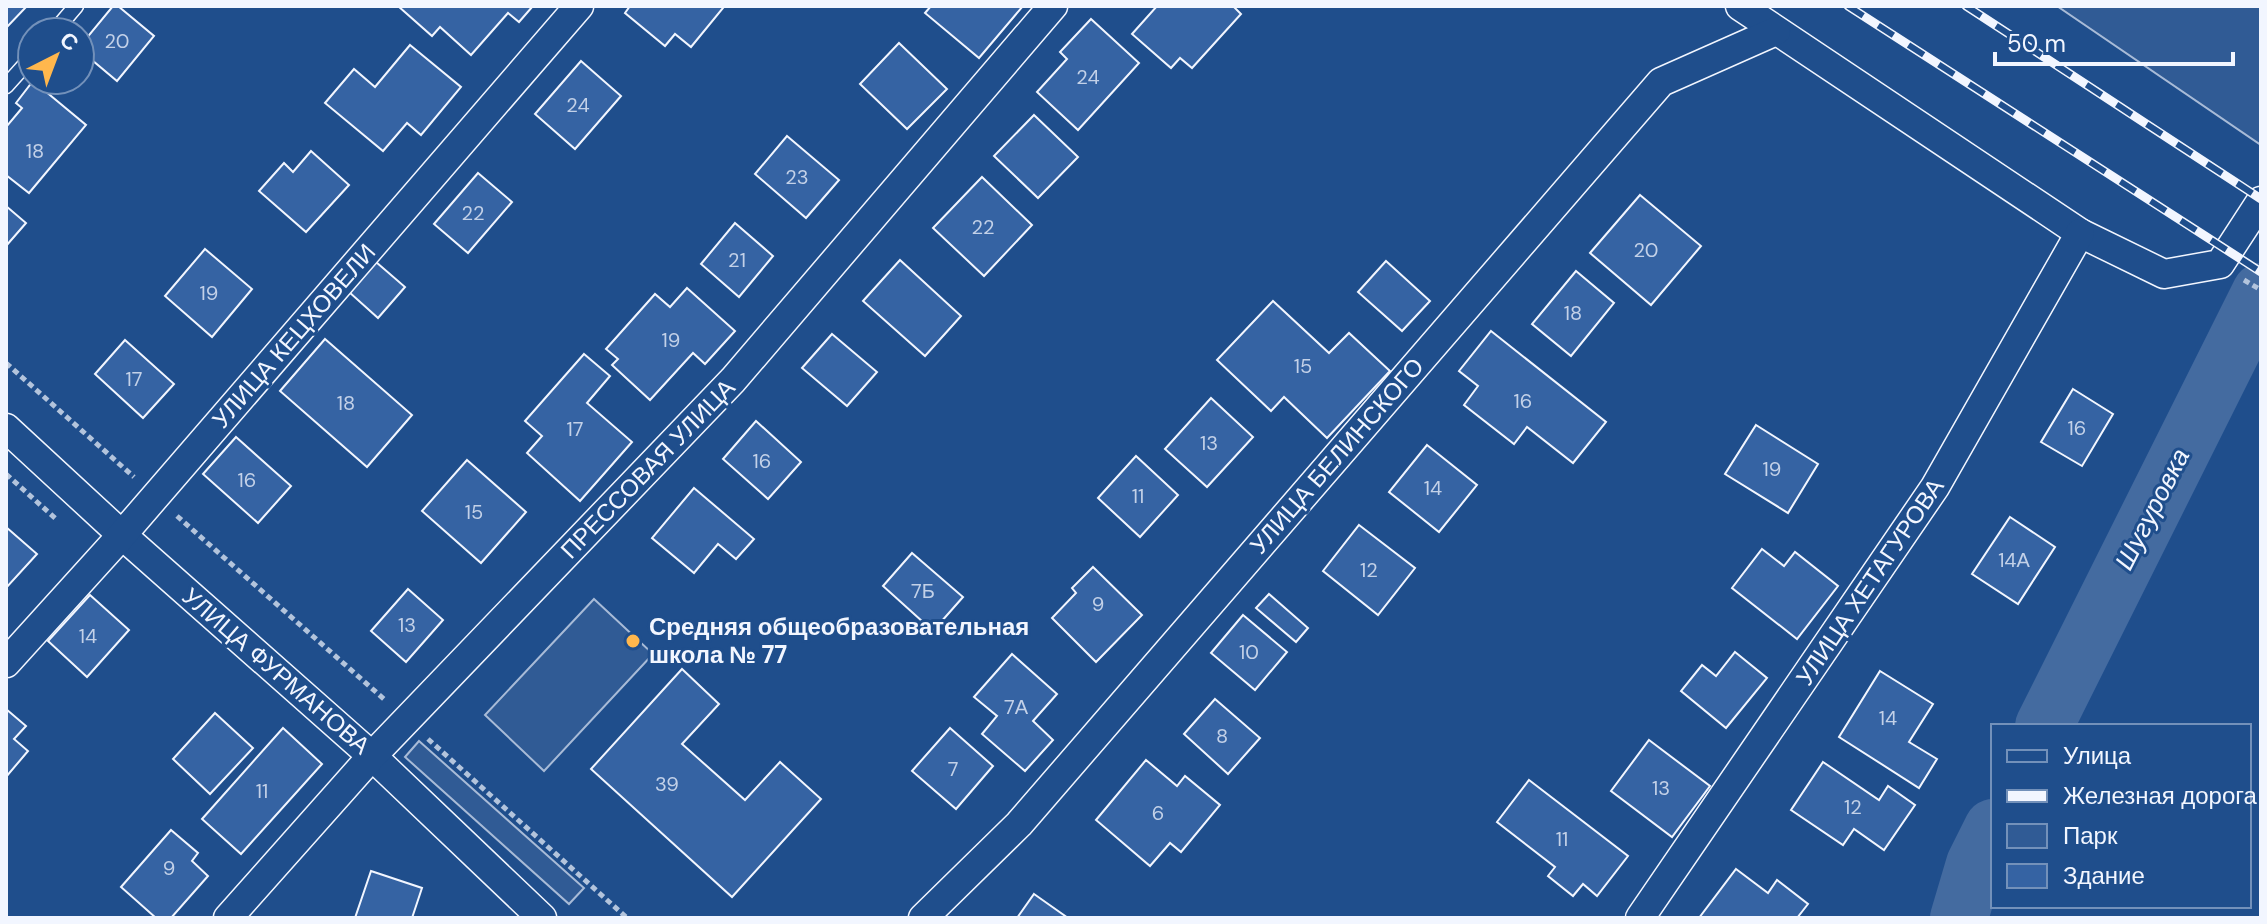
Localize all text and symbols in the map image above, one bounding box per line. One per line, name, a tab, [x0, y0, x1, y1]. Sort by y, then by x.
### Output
north arrow	[16, 16, 96, 96]
scale bar	[1995, 16, 2233, 66]
text: С	[53, 25, 85, 58]
house number: 20	[105, 28, 130, 54]
text: 50 m	[2007, 28, 2066, 59]
house number: 24	[1076, 64, 1100, 90]
house number: 24	[566, 92, 590, 118]
house number: 18	[26, 138, 44, 164]
house number: 23	[785, 164, 809, 190]
house number: 22	[461, 200, 485, 226]
house number: 22	[971, 214, 995, 240]
street label: УЛИЦА КЕЦХОВЕЛИ	[205, 237, 382, 434]
house number: 20	[1634, 237, 1659, 263]
house number: 21	[728, 247, 746, 273]
house number: 19	[200, 280, 218, 306]
house number: 18	[1564, 300, 1582, 326]
house number: 19	[662, 327, 680, 353]
street label: УЛИЦА БЕЛИНСКОГО	[1243, 351, 1430, 560]
house number: 15	[1294, 353, 1312, 379]
house number: 17	[126, 366, 142, 392]
street label: ПРЕССОВАЯ УЛИЦА	[554, 372, 742, 565]
house number: 16	[1514, 388, 1532, 414]
house number: 18	[337, 390, 355, 416]
house number: 16	[2068, 415, 2086, 441]
house number: 17	[567, 416, 583, 442]
house number: 13	[1200, 430, 1218, 456]
water label: Шугуровка	[2107, 442, 2197, 576]
house number: 16	[753, 448, 771, 474]
house number: 19	[1763, 456, 1781, 482]
house number: 16	[238, 467, 256, 493]
street label: УЛИЦА ХЕТАГУРОВА	[1789, 472, 1950, 691]
house number: 14	[1424, 475, 1442, 501]
house number: 11	[1132, 483, 1144, 509]
house number: 15	[465, 499, 483, 525]
house number: 14А	[1998, 547, 2031, 573]
house number: 12	[1360, 557, 1378, 583]
house number: 7Б	[911, 578, 935, 604]
street label: УЛИЦА ФУРМАНОВА	[176, 581, 377, 761]
house number: 9	[1092, 591, 1104, 617]
place label: Средняя общеобразовательная школа № 77	[649, 611, 1029, 670]
house number: 13	[398, 612, 416, 638]
house number: 14	[79, 623, 97, 649]
marker: Средняя общеобразовательная школа № 77	[624, 632, 642, 650]
house number: 10	[1239, 639, 1259, 665]
house number: 7А	[1004, 694, 1029, 720]
house number: 14	[1879, 705, 1897, 731]
house number: 8	[1216, 723, 1228, 749]
legend	[1991, 724, 2251, 908]
text: Улица	[2063, 740, 2132, 771]
house number: 7	[948, 756, 958, 782]
house number: 39	[655, 771, 679, 797]
house number: 13	[1652, 775, 1670, 801]
house number: 11	[256, 778, 268, 804]
text: Железная дорога	[2063, 780, 2258, 811]
house number: 12	[1844, 794, 1862, 820]
house number: 6	[1152, 800, 1164, 826]
text: Парк	[2063, 820, 2118, 851]
house number: 11	[1556, 826, 1568, 852]
house number: 9	[163, 855, 175, 881]
text: Здание	[2063, 860, 2145, 891]

